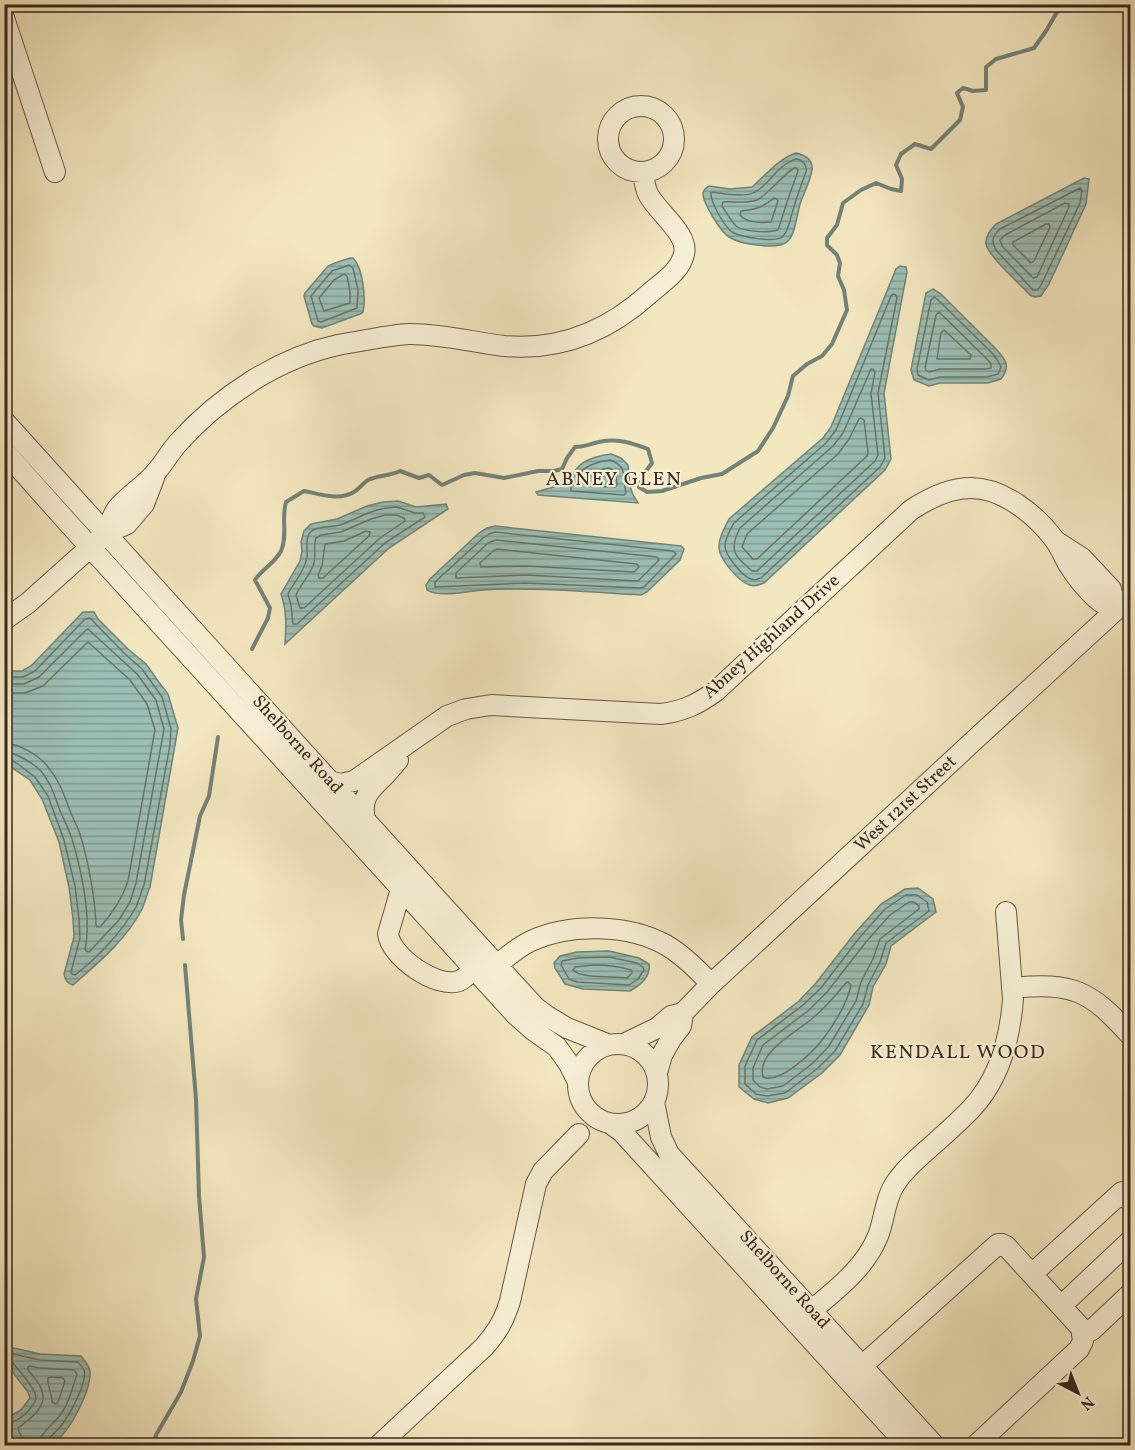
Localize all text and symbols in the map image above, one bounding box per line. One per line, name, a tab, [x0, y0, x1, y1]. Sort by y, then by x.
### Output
district label: ABNEY GLEN	[546, 466, 682, 494]
street label: Abney Highland Drive	[698, 569, 846, 705]
street label: Shelborne Road	[246, 690, 348, 800]
street label: West 121st Street	[849, 750, 963, 858]
district label: KENDALL WOOD	[870, 1039, 1046, 1067]
street label: Shelborne Road	[733, 1225, 835, 1335]
north arrow	[1048, 1363, 1108, 1423]
text: N	[1075, 1391, 1098, 1415]

